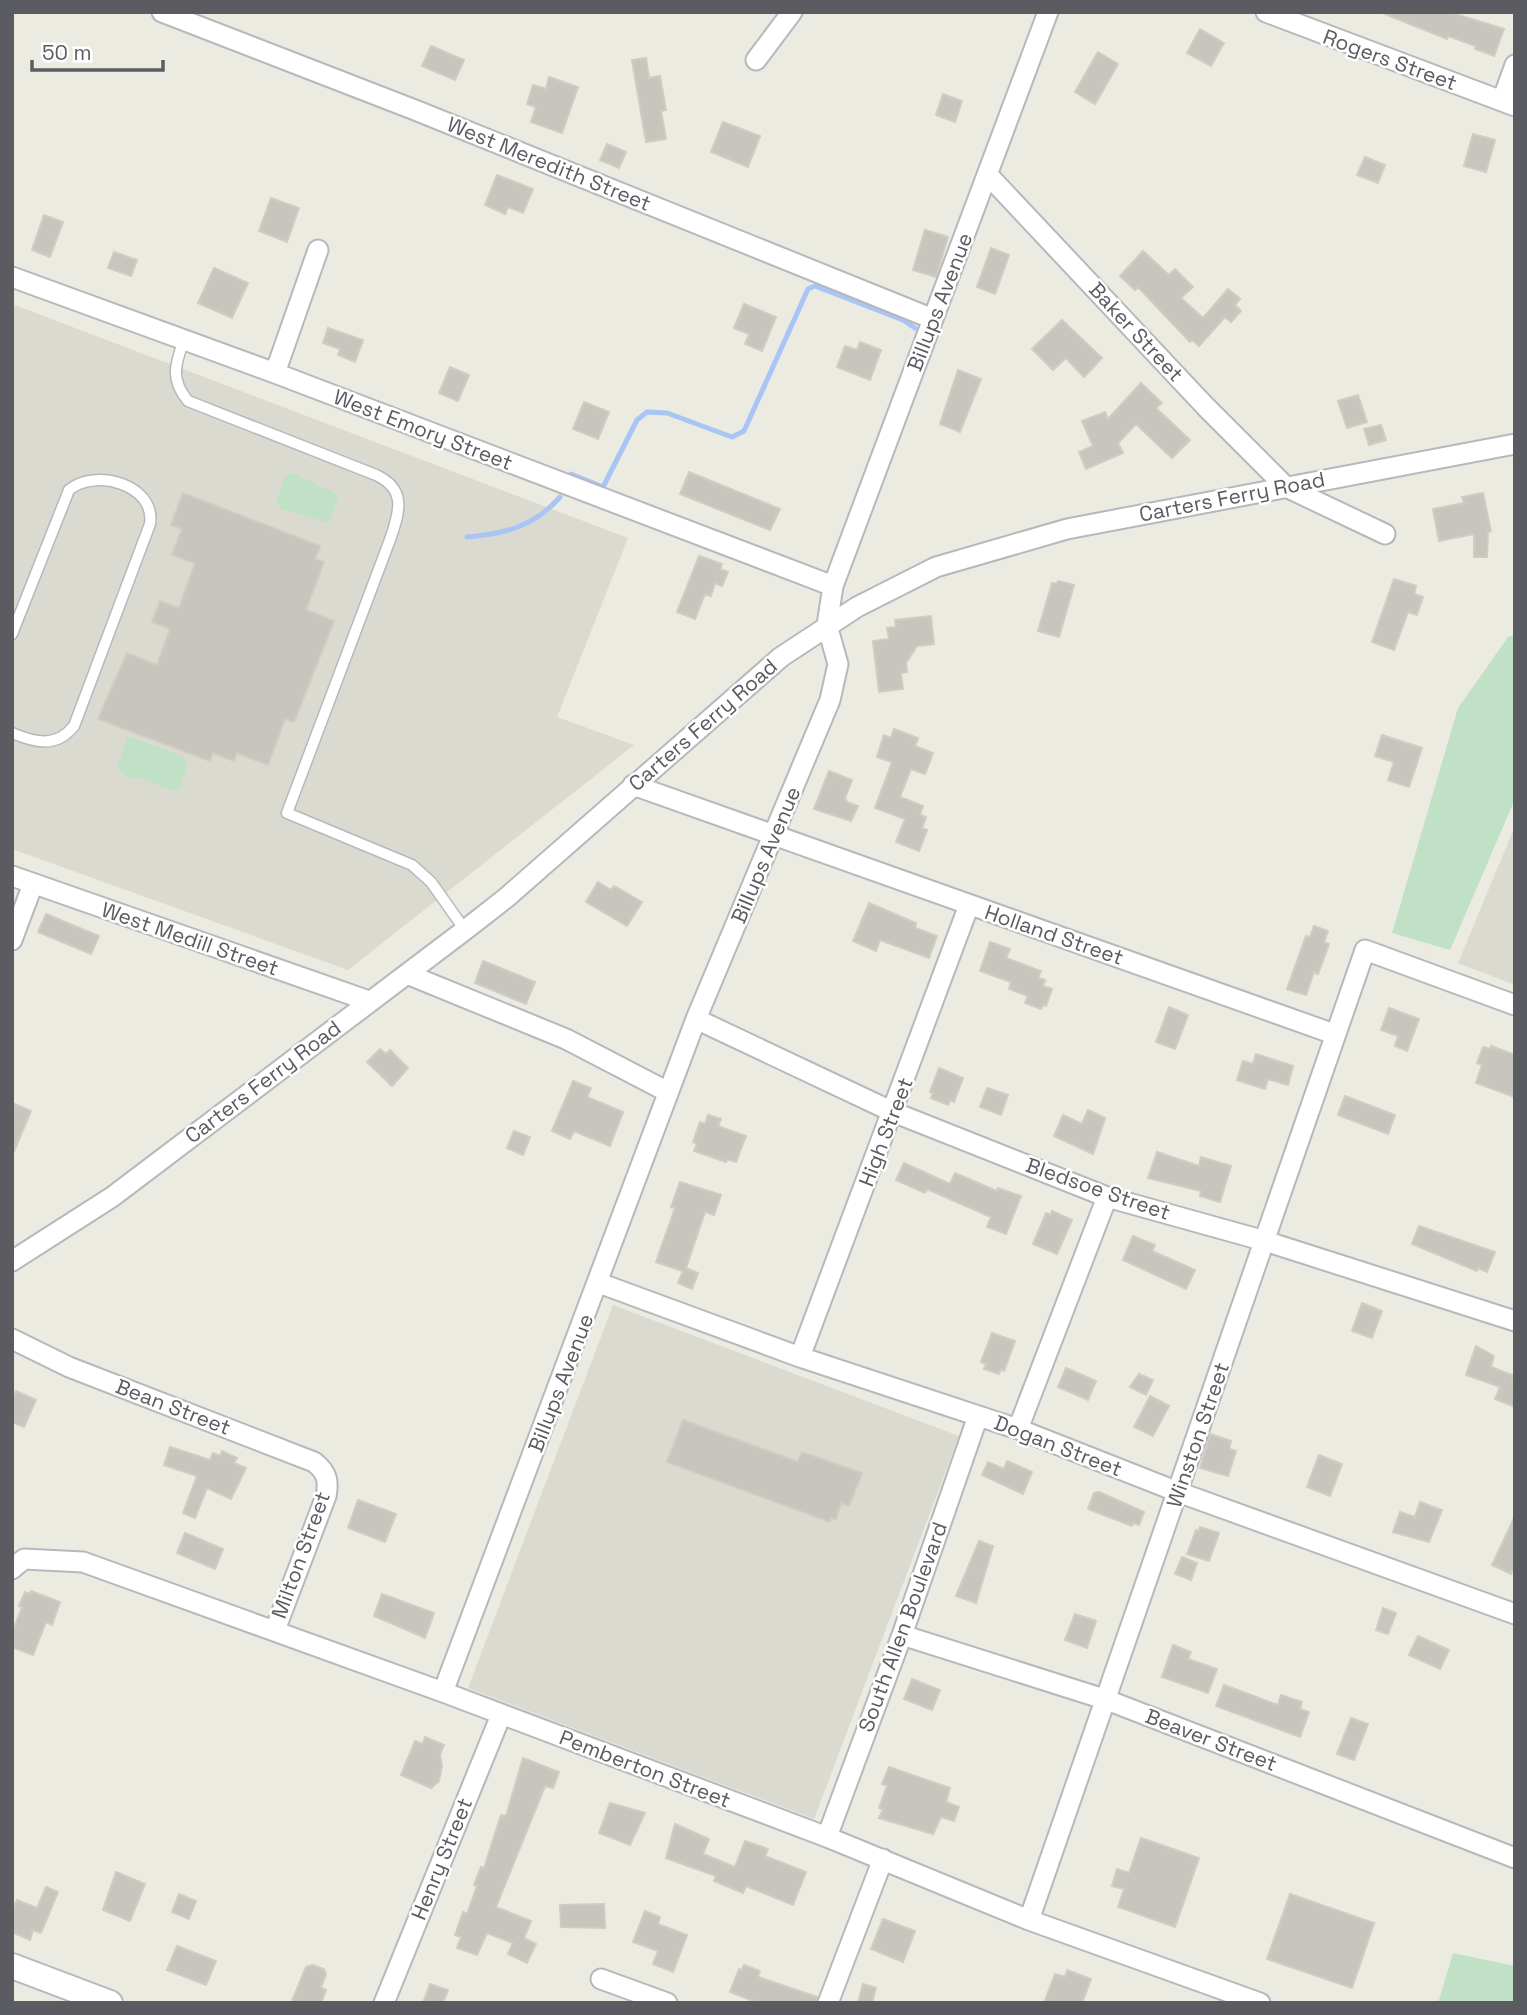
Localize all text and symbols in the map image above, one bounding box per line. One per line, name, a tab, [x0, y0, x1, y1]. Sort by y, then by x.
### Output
street label: Rogers Street	[1320, 23, 1461, 96]
scale bar	[32, 28, 163, 72]
text: 50 m	[42, 39, 92, 66]
street label: West Meredith Street	[443, 110, 655, 217]
street label: Billups Avenue	[901, 229, 978, 375]
street label: Baker Street	[1083, 276, 1189, 387]
street label: West Emory Street	[330, 383, 517, 476]
street label: Carters Ferry Road	[1137, 465, 1327, 528]
street label: Carters Ferry Road	[623, 653, 783, 797]
street label: Billups Avenue	[725, 782, 806, 927]
street label: West Medill Street	[98, 896, 282, 981]
street label: Holland Street	[981, 898, 1127, 971]
street label: Carters Ferry Road	[179, 1014, 346, 1149]
street label: High Street	[852, 1073, 919, 1190]
street label: Bledsoe Street	[1022, 1151, 1174, 1226]
street label: Billups Avenue	[522, 1310, 599, 1456]
street label: Winston Street	[1160, 1359, 1235, 1511]
street label: Bean Street	[112, 1372, 234, 1441]
street label: Dogan Street	[990, 1409, 1126, 1482]
street label: Milton Street	[265, 1488, 336, 1622]
street label: South Allen Boulevard	[852, 1518, 953, 1736]
street label: Beaver Street	[1142, 1702, 1281, 1777]
street label: Pemberton Street	[556, 1723, 735, 1814]
street label: Henry Street	[405, 1794, 478, 1924]

